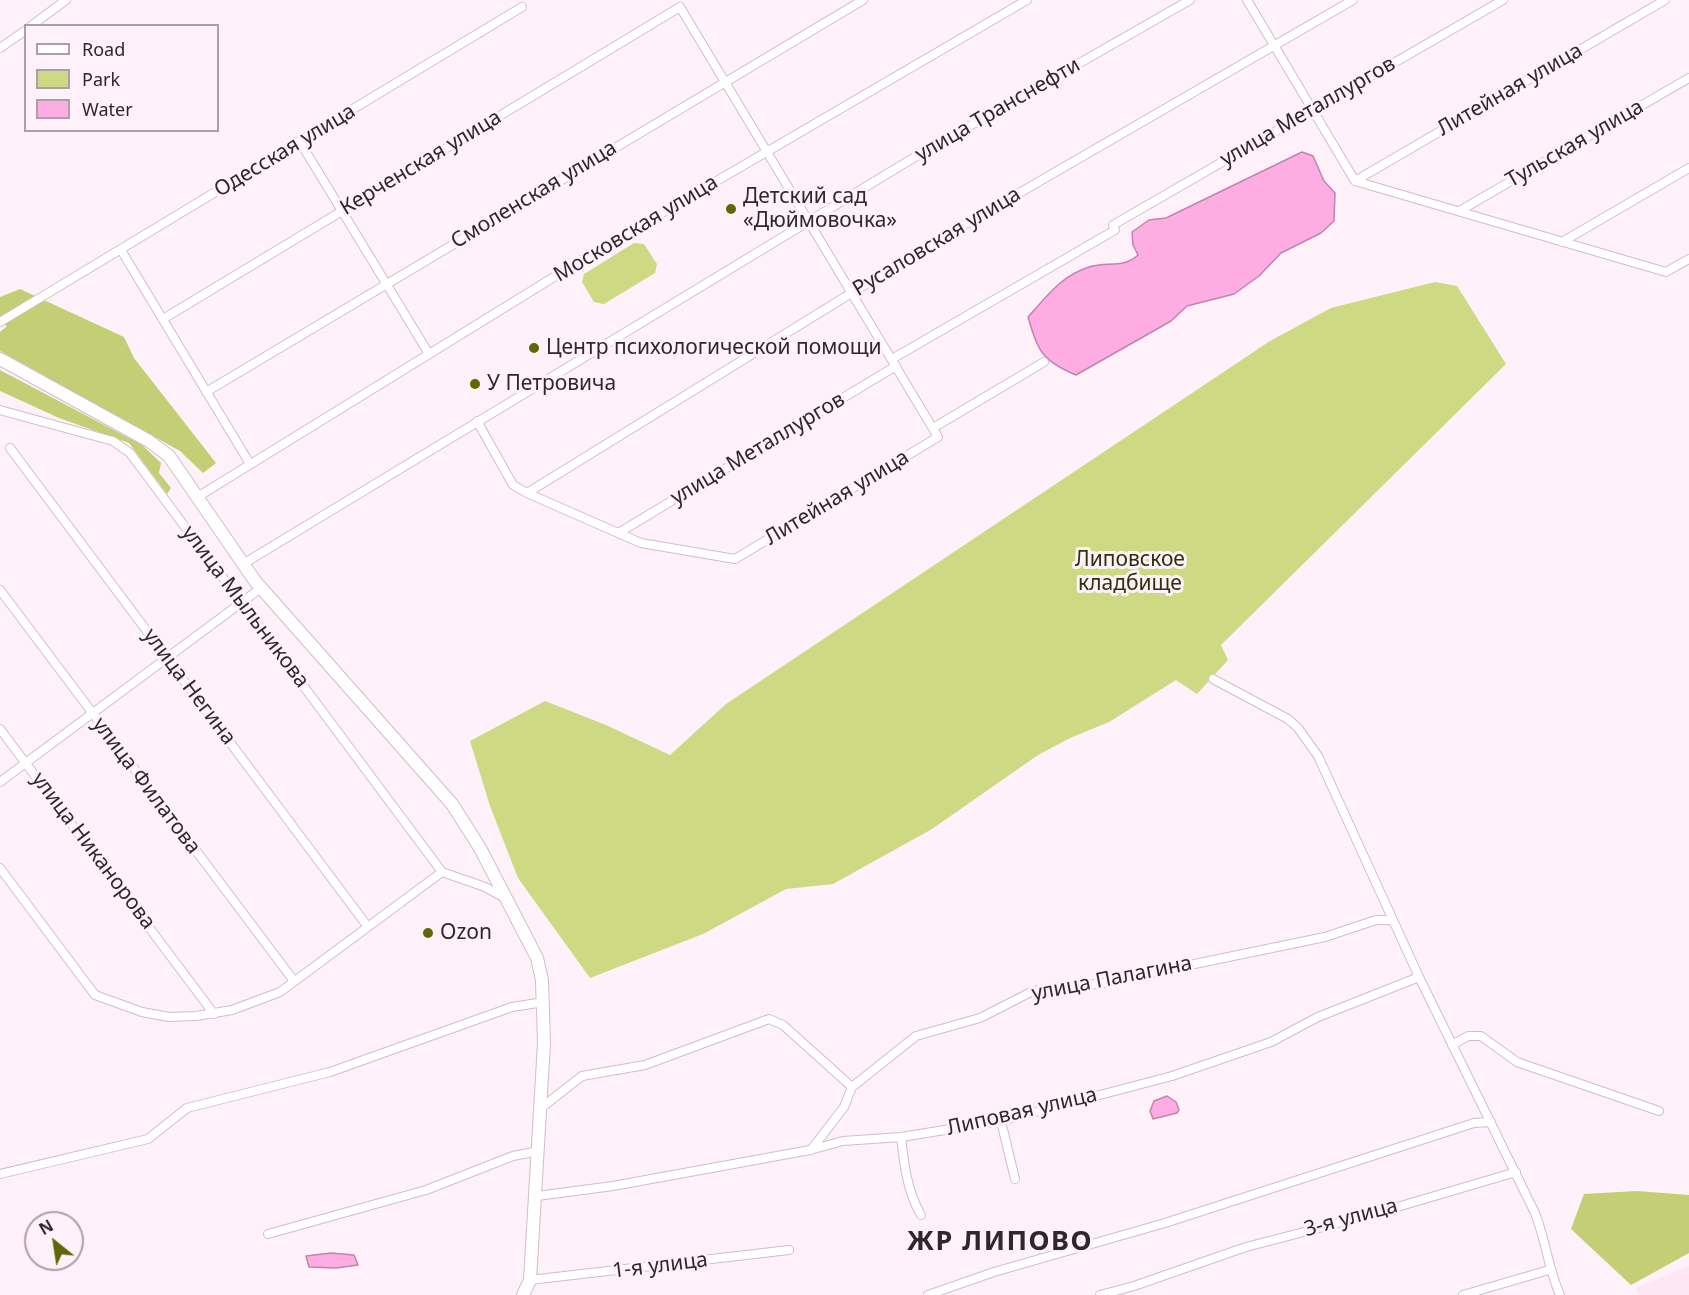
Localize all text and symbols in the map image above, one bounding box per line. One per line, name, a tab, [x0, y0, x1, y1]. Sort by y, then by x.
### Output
legend	[24, 24, 219, 132]
text: Road	[82, 37, 125, 61]
street label: Литейная улица	[1433, 38, 1587, 142]
street label: улица Металлургов	[1216, 52, 1400, 172]
street label: улица Транснефти	[911, 53, 1085, 167]
text: Park	[82, 67, 120, 91]
street label: Тульская улица	[1502, 94, 1648, 194]
text: Water	[82, 97, 133, 121]
street label: Одесская улица	[210, 99, 360, 203]
street label: Керченская улица	[336, 105, 506, 221]
street label: Смоленская улица	[447, 136, 621, 254]
street label: Московская улица	[549, 170, 723, 288]
street label: Русаловская улица	[849, 182, 1025, 302]
place label: Детский сад «Дюймовочка»	[743, 184, 897, 234]
marker: Детский сад «Дюймовочка»	[724, 202, 738, 216]
place label: Центр психологической помощи	[546, 335, 882, 361]
marker: Центр психологической помощи	[527, 341, 541, 355]
place label: У Петровича	[487, 371, 616, 397]
marker: У Петровича	[468, 377, 482, 391]
street label: улица Металлургов	[667, 387, 849, 511]
street label: Литейная улица	[760, 445, 914, 551]
street label: улица Мыльникова	[176, 521, 314, 693]
park label: Липовское кладбище	[1075, 547, 1185, 597]
street label: улица Негина	[137, 624, 241, 750]
street label: улица Филатова	[86, 713, 206, 859]
street label: улица Никанорова	[26, 767, 160, 935]
place label: Ozon	[440, 920, 492, 946]
marker: Ozon	[421, 926, 435, 940]
street label: улица Палагина	[1030, 951, 1194, 1007]
street label: Липовая улица	[944, 1082, 1100, 1142]
street label: 3-я улица	[1301, 1193, 1401, 1243]
north arrow	[24, 1211, 84, 1271]
text: N	[35, 1214, 57, 1240]
district label: ЖР ЛИПОВО	[907, 1226, 1093, 1258]
street label: 1-я улица	[611, 1248, 709, 1284]

